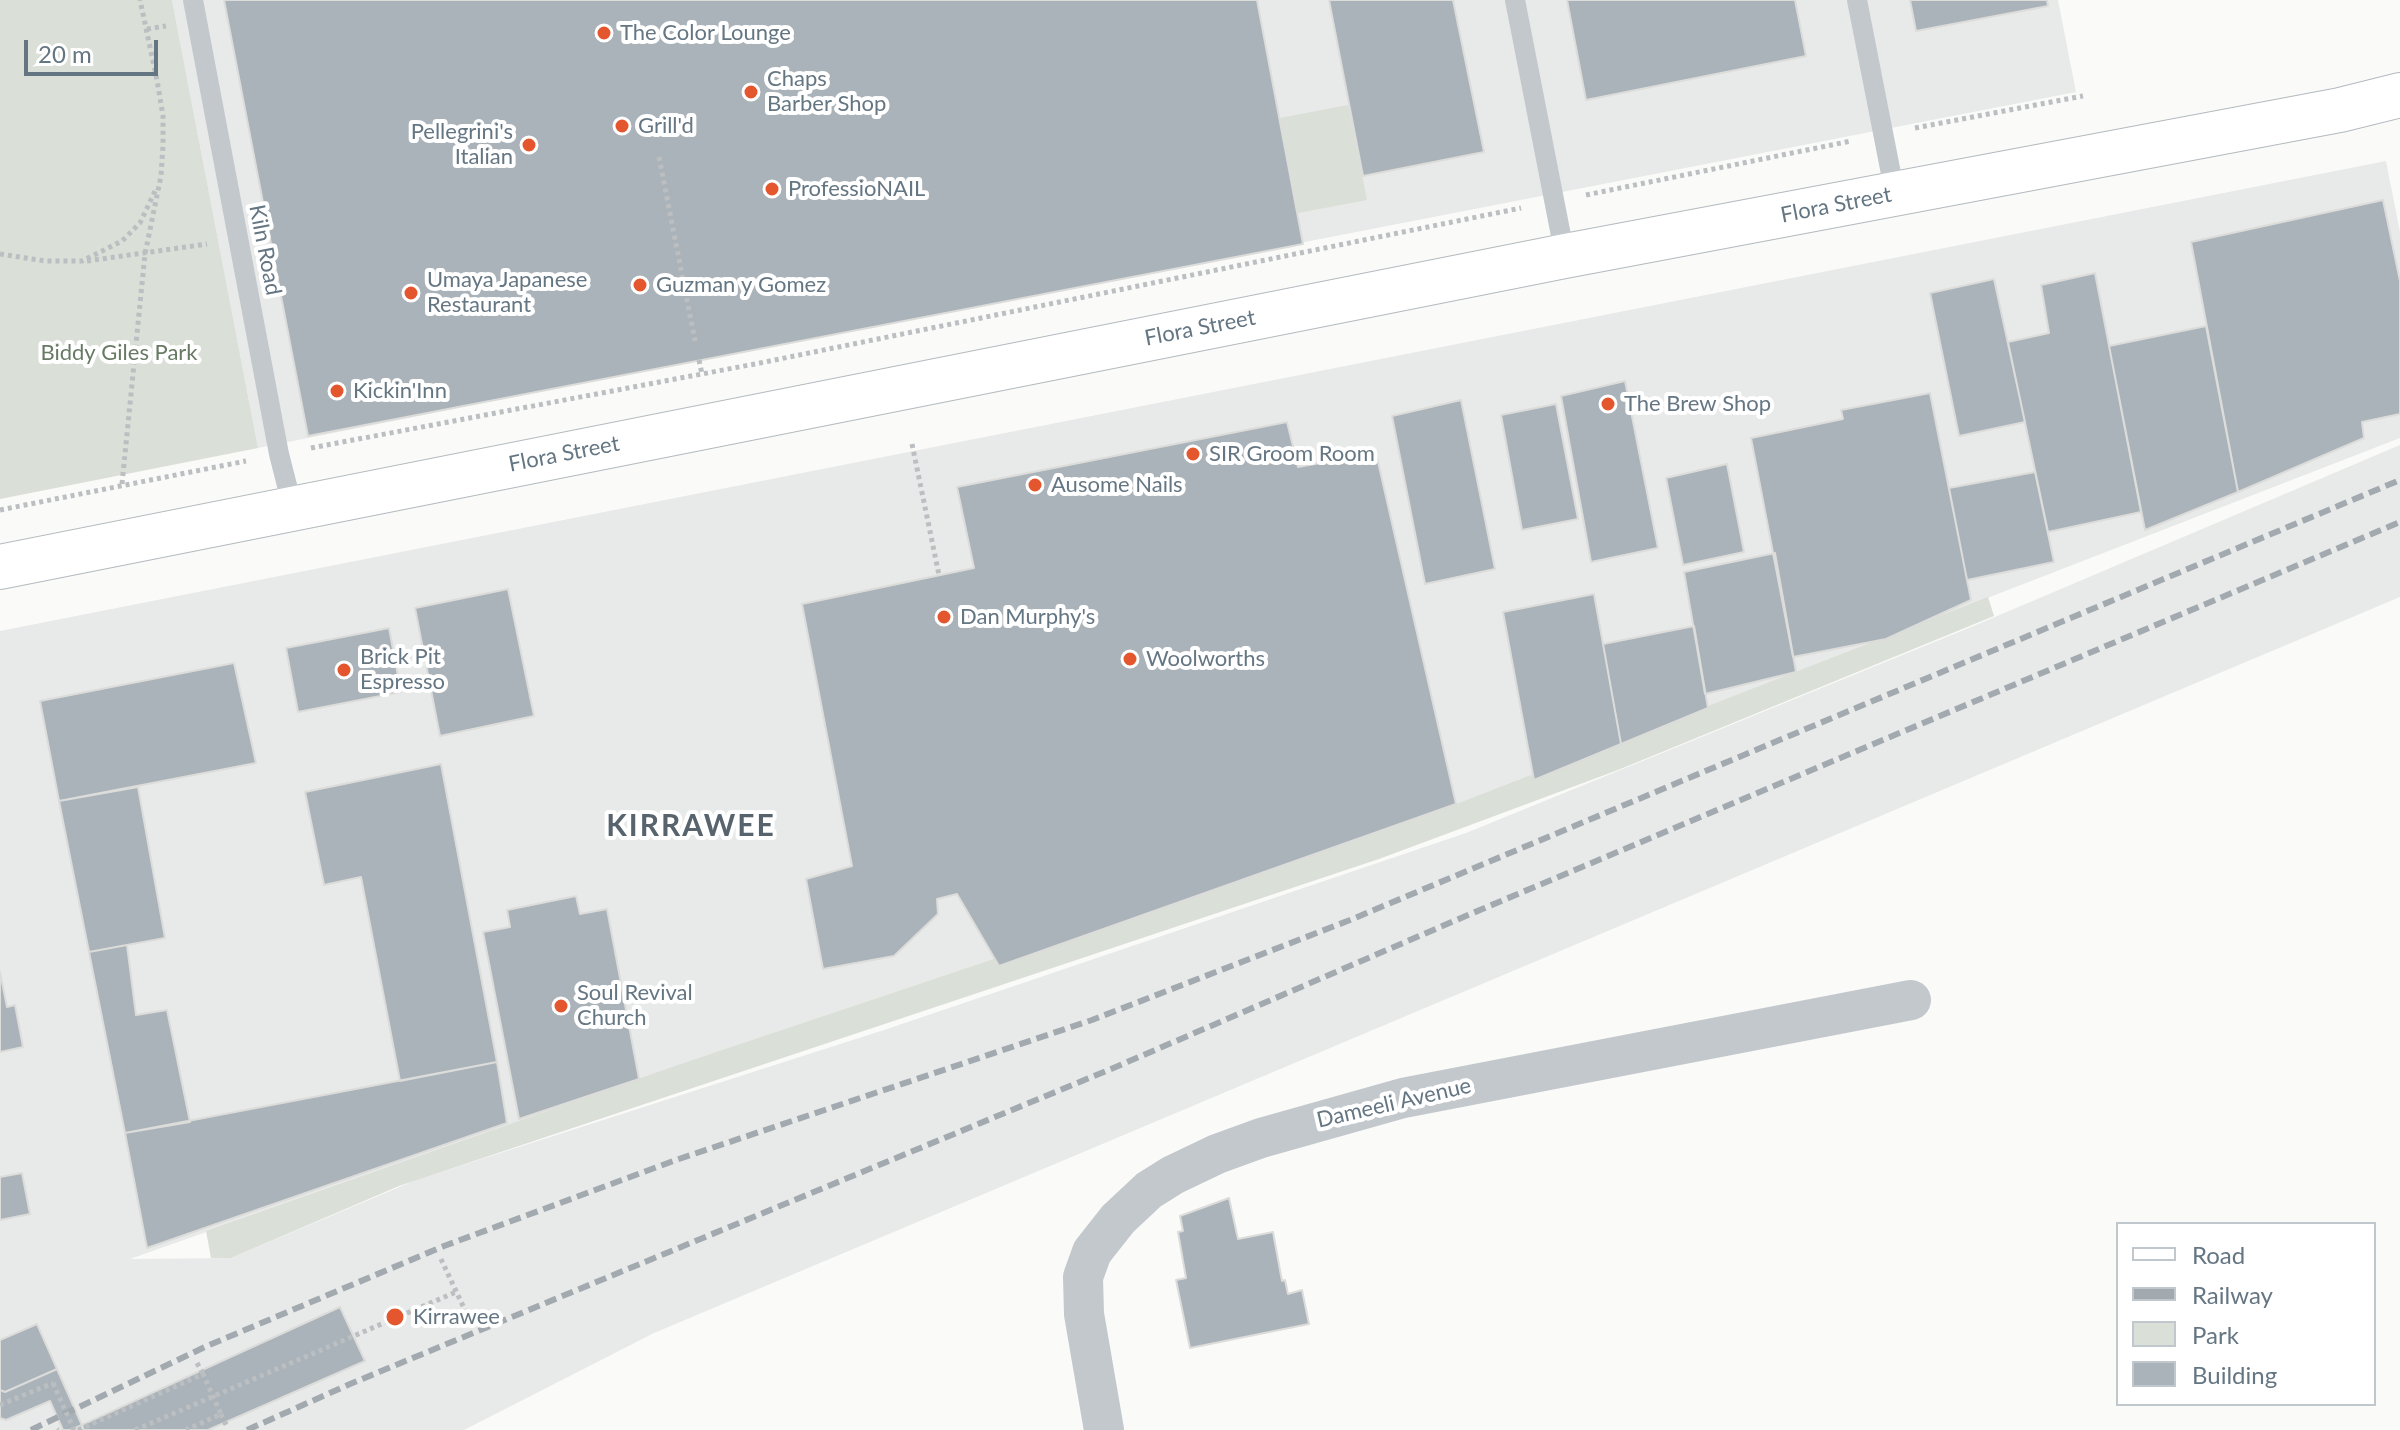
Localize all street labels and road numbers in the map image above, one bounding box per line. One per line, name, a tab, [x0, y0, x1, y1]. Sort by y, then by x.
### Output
street label: Flora Street	[1778, 181, 1894, 229]
street label: Kiln Road	[243, 202, 287, 298]
street label: Flora Street	[1142, 304, 1258, 352]
street label: Flora Street	[506, 430, 622, 478]
street label: Dameeli Avenue	[1314, 1072, 1474, 1134]

